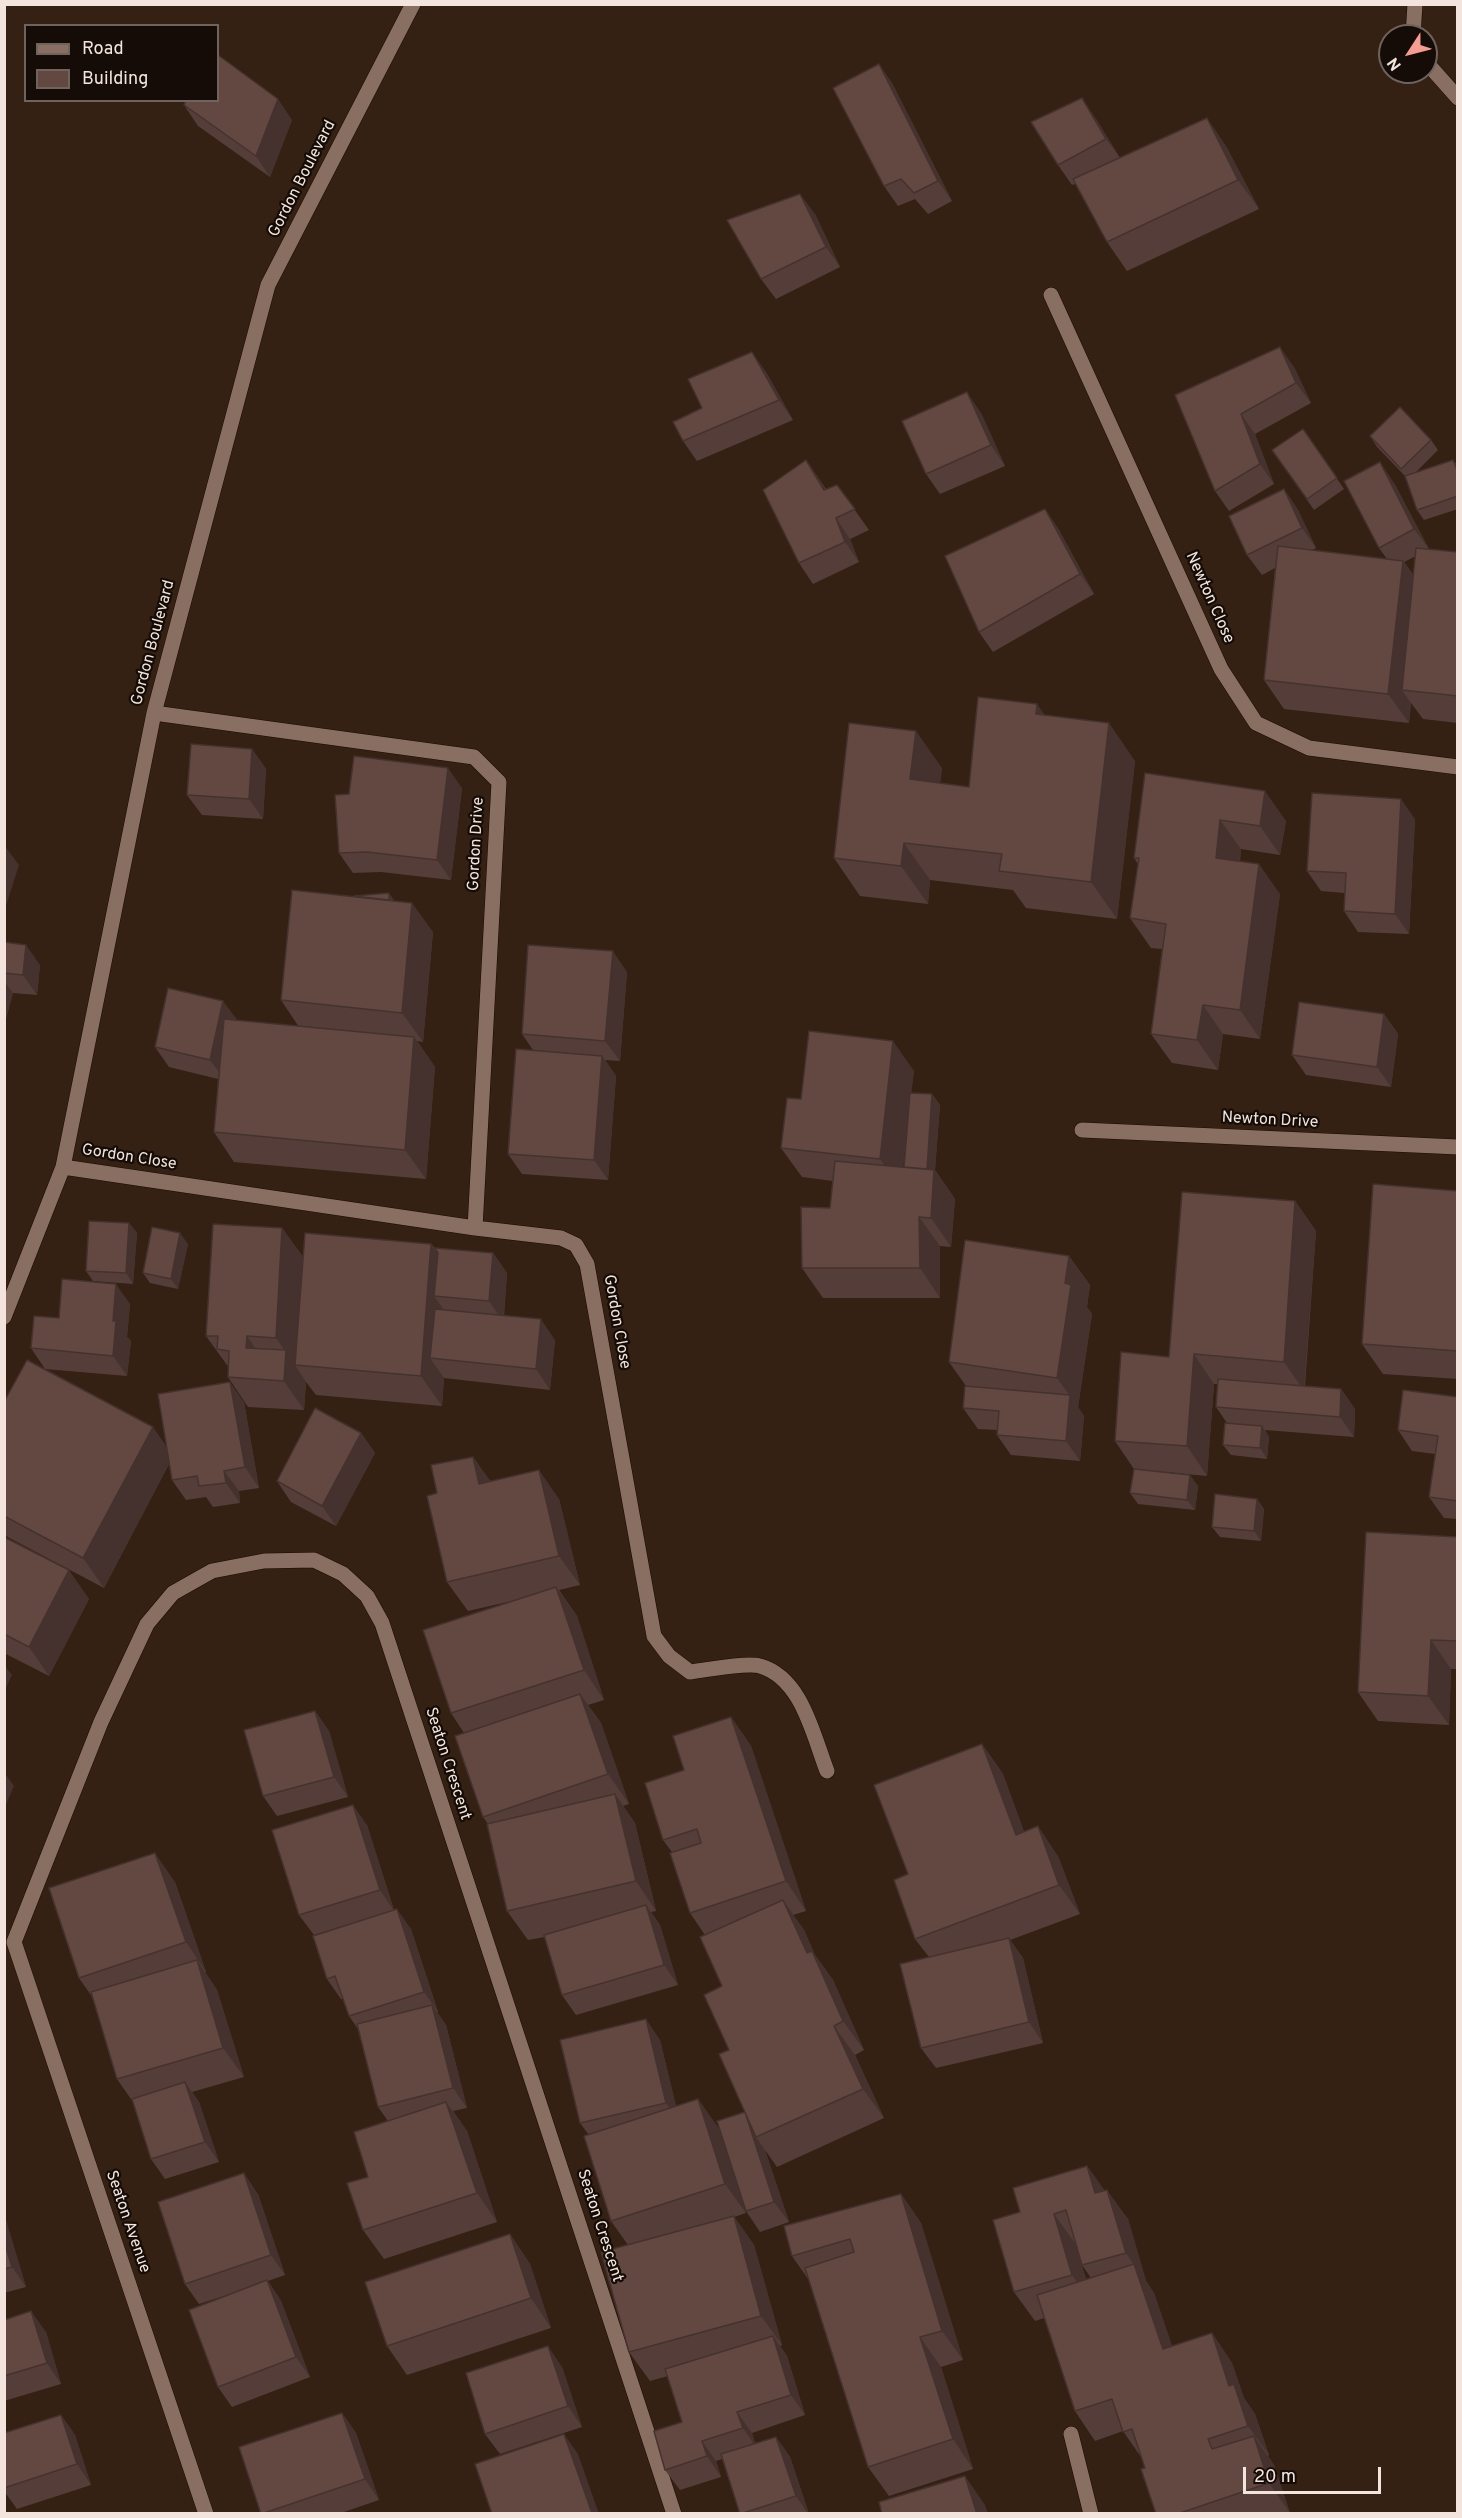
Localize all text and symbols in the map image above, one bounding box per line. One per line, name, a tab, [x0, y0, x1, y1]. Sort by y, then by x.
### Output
legend	[24, 24, 219, 102]
north arrow	[1378, 24, 1438, 84]
text: Road	[82, 38, 124, 61]
text: N	[1384, 53, 1407, 74]
text: Building	[82, 68, 148, 91]
street label: Gordon Boulevard	[265, 117, 341, 241]
street label: Newton Close	[1180, 549, 1238, 647]
street label: Gordon Boulevard	[128, 578, 180, 708]
street label: Gordon Drive	[465, 796, 489, 892]
street label: Newton Drive	[1221, 1109, 1319, 1133]
street label: Gordon Close	[80, 1141, 178, 1175]
street label: Gordon Close	[598, 1273, 634, 1371]
street label: Seaton Crescent	[420, 1705, 474, 1823]
street label: Seaton Crescent	[572, 2167, 626, 2285]
street label: Seaton Avenue	[101, 2168, 153, 2276]
scale bar	[1246, 2455, 1384, 2493]
text: 20 m	[1254, 2466, 1296, 2489]

